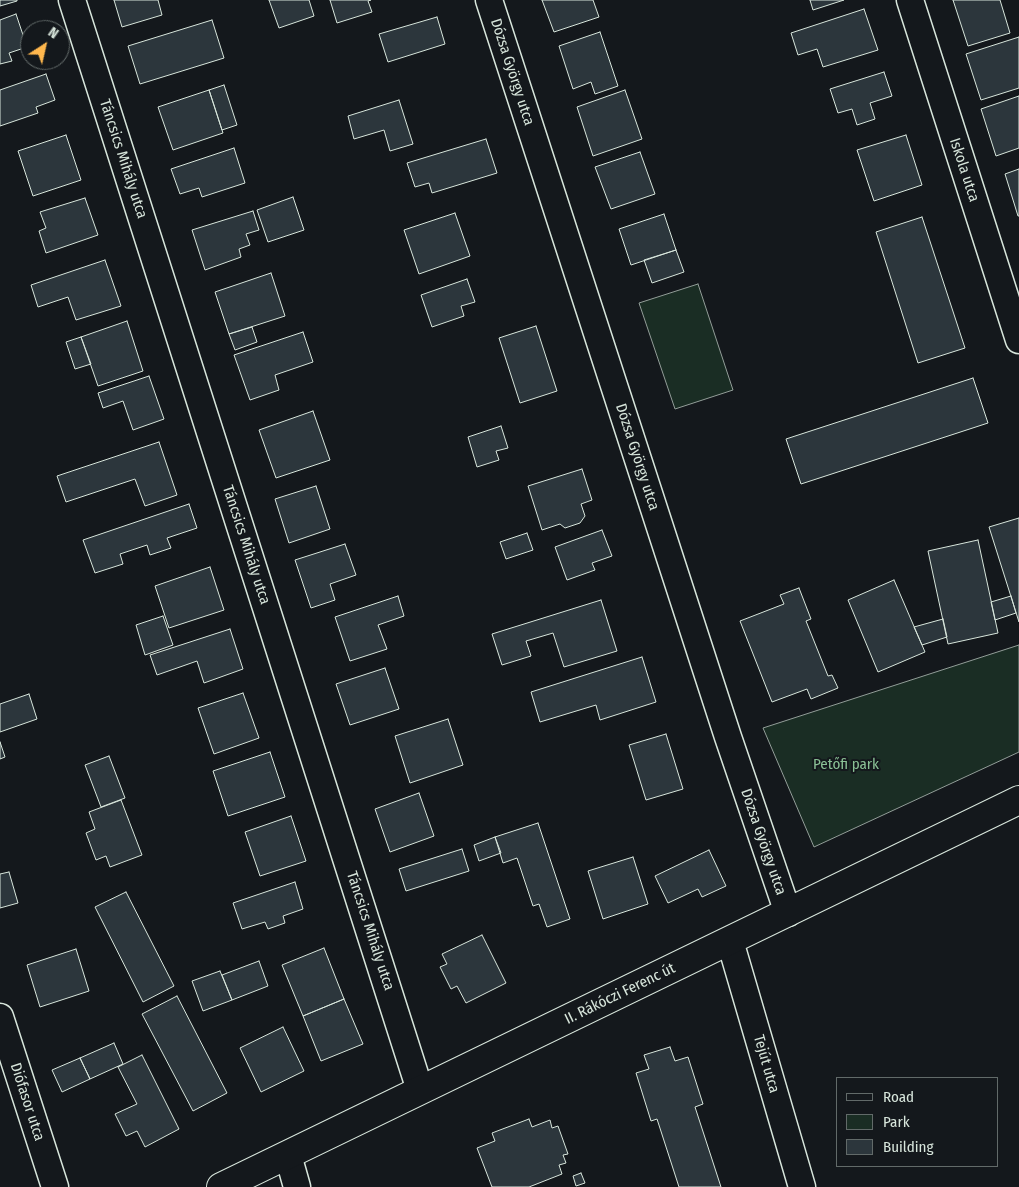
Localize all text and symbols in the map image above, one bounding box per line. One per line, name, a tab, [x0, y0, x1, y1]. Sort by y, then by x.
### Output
street label: Dózsa György utca	[486, 16, 538, 128]
north arrow	[20, 20, 70, 70]
text: N	[45, 24, 62, 42]
street label: Táncsics Mihály utca	[95, 97, 151, 221]
street label: Iskola utca	[945, 136, 983, 204]
street label: Dózsa György utca	[611, 401, 663, 513]
street label: Táncsics Mihály utca	[218, 483, 274, 607]
park label: Petőfi park	[813, 756, 879, 774]
street label: Dózsa György utca	[736, 787, 790, 897]
street label: Táncsics Mihály utca	[342, 869, 398, 993]
street label: II. Rákóczi Ferenc út	[562, 959, 678, 1029]
street label: Tejút utca	[749, 1033, 783, 1095]
street label: Diófasor utca	[6, 1061, 48, 1143]
legend	[836, 1077, 999, 1167]
text: Road	[883, 1088, 914, 1106]
text: Park	[883, 1113, 910, 1131]
text: Building	[883, 1138, 934, 1156]

